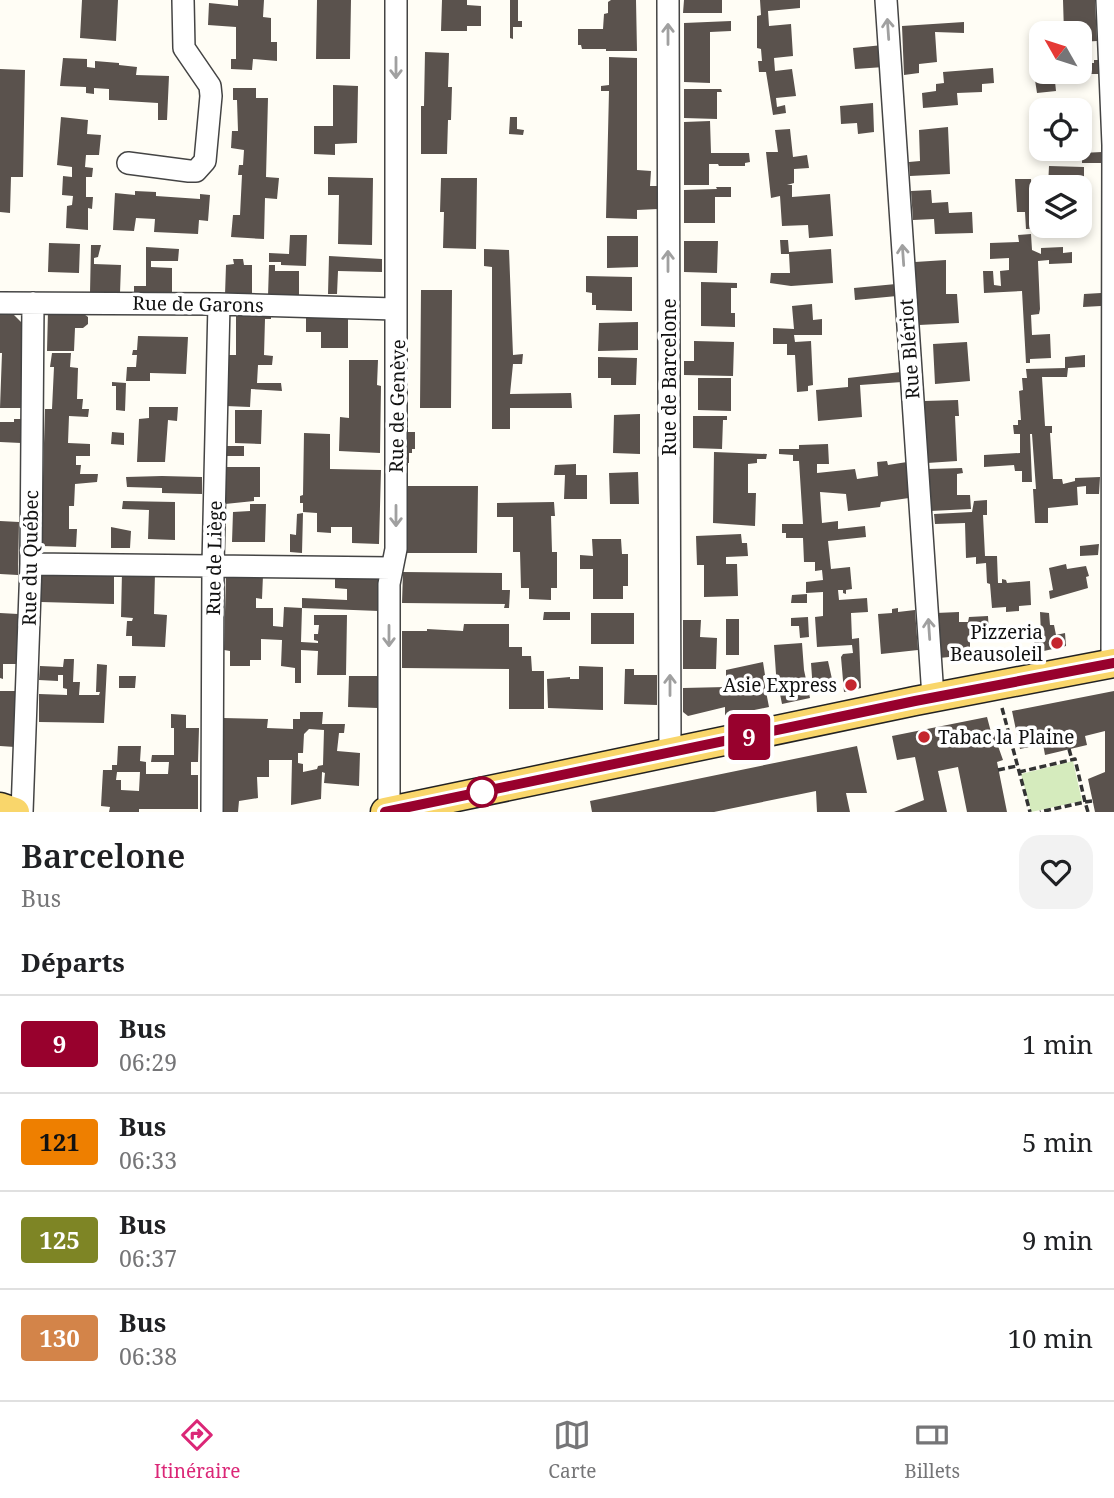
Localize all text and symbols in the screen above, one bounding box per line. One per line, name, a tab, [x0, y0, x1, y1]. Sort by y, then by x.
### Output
one-way arrow	[881, 18, 894, 40]
north arrow	[1029, 21, 1092, 84]
map controls	[1029, 21, 1092, 238]
one-way arrow	[661, 23, 675, 46]
one-way arrow	[389, 56, 403, 79]
button: locate	[1029, 98, 1092, 161]
button: layers	[1029, 175, 1092, 238]
one-way arrow	[896, 245, 909, 267]
one-way arrow	[662, 250, 675, 273]
street label: Rue de Garons	[132, 290, 264, 318]
street label: Rue de Barcelone	[656, 298, 682, 456]
street label: Rue Blériot	[892, 298, 925, 400]
street label: Rue de Genève	[383, 339, 411, 473]
street label: Rue du Québec	[16, 490, 44, 626]
street label: Rue de Liège	[200, 500, 228, 616]
one-way arrow	[389, 504, 403, 527]
one-way arrow	[922, 618, 935, 641]
place label: Pizzeria Beausoleil	[950, 619, 1043, 667]
one-way arrow	[382, 624, 396, 647]
marker: Pizzeria Beausoleil	[1049, 635, 1065, 651]
place label: Asie Express	[723, 672, 837, 698]
one-way arrow	[663, 674, 677, 697]
marker: Asie Express	[843, 677, 859, 693]
line badge: 9	[726, 714, 772, 760]
text: 9	[742, 720, 756, 753]
place label: Tabac la Plaine	[938, 724, 1075, 750]
marker: Tabac la Plaine	[916, 729, 932, 745]
unlabelled marker	[467, 777, 497, 807]
text: Barcelone	[21, 833, 185, 878]
button: heart	[1019, 835, 1093, 909]
text: Bus	[21, 882, 61, 914]
text: Départs	[21, 944, 125, 980]
text: Bus	[119, 1010, 166, 1046]
text: 1 min	[1022, 1026, 1093, 1062]
text: 9	[53, 1027, 66, 1060]
text: 06:29	[119, 1046, 177, 1078]
text: Bus	[119, 1108, 166, 1144]
text: 5 min	[1022, 1124, 1093, 1160]
text: 121	[39, 1125, 80, 1158]
text: 06:33	[119, 1144, 177, 1176]
text: Bus	[119, 1206, 166, 1242]
text: 9 min	[1022, 1222, 1093, 1258]
text: 125	[39, 1223, 80, 1256]
text: 06:37	[119, 1242, 177, 1274]
text: Bus	[119, 1304, 166, 1340]
text: 10 min	[1008, 1320, 1093, 1356]
text: 130	[39, 1321, 80, 1354]
text: 06:38	[119, 1340, 177, 1372]
tab: Itinéraire	[154, 1416, 241, 1484]
tab: Carte	[548, 1416, 597, 1484]
tab: Billets	[904, 1416, 960, 1484]

